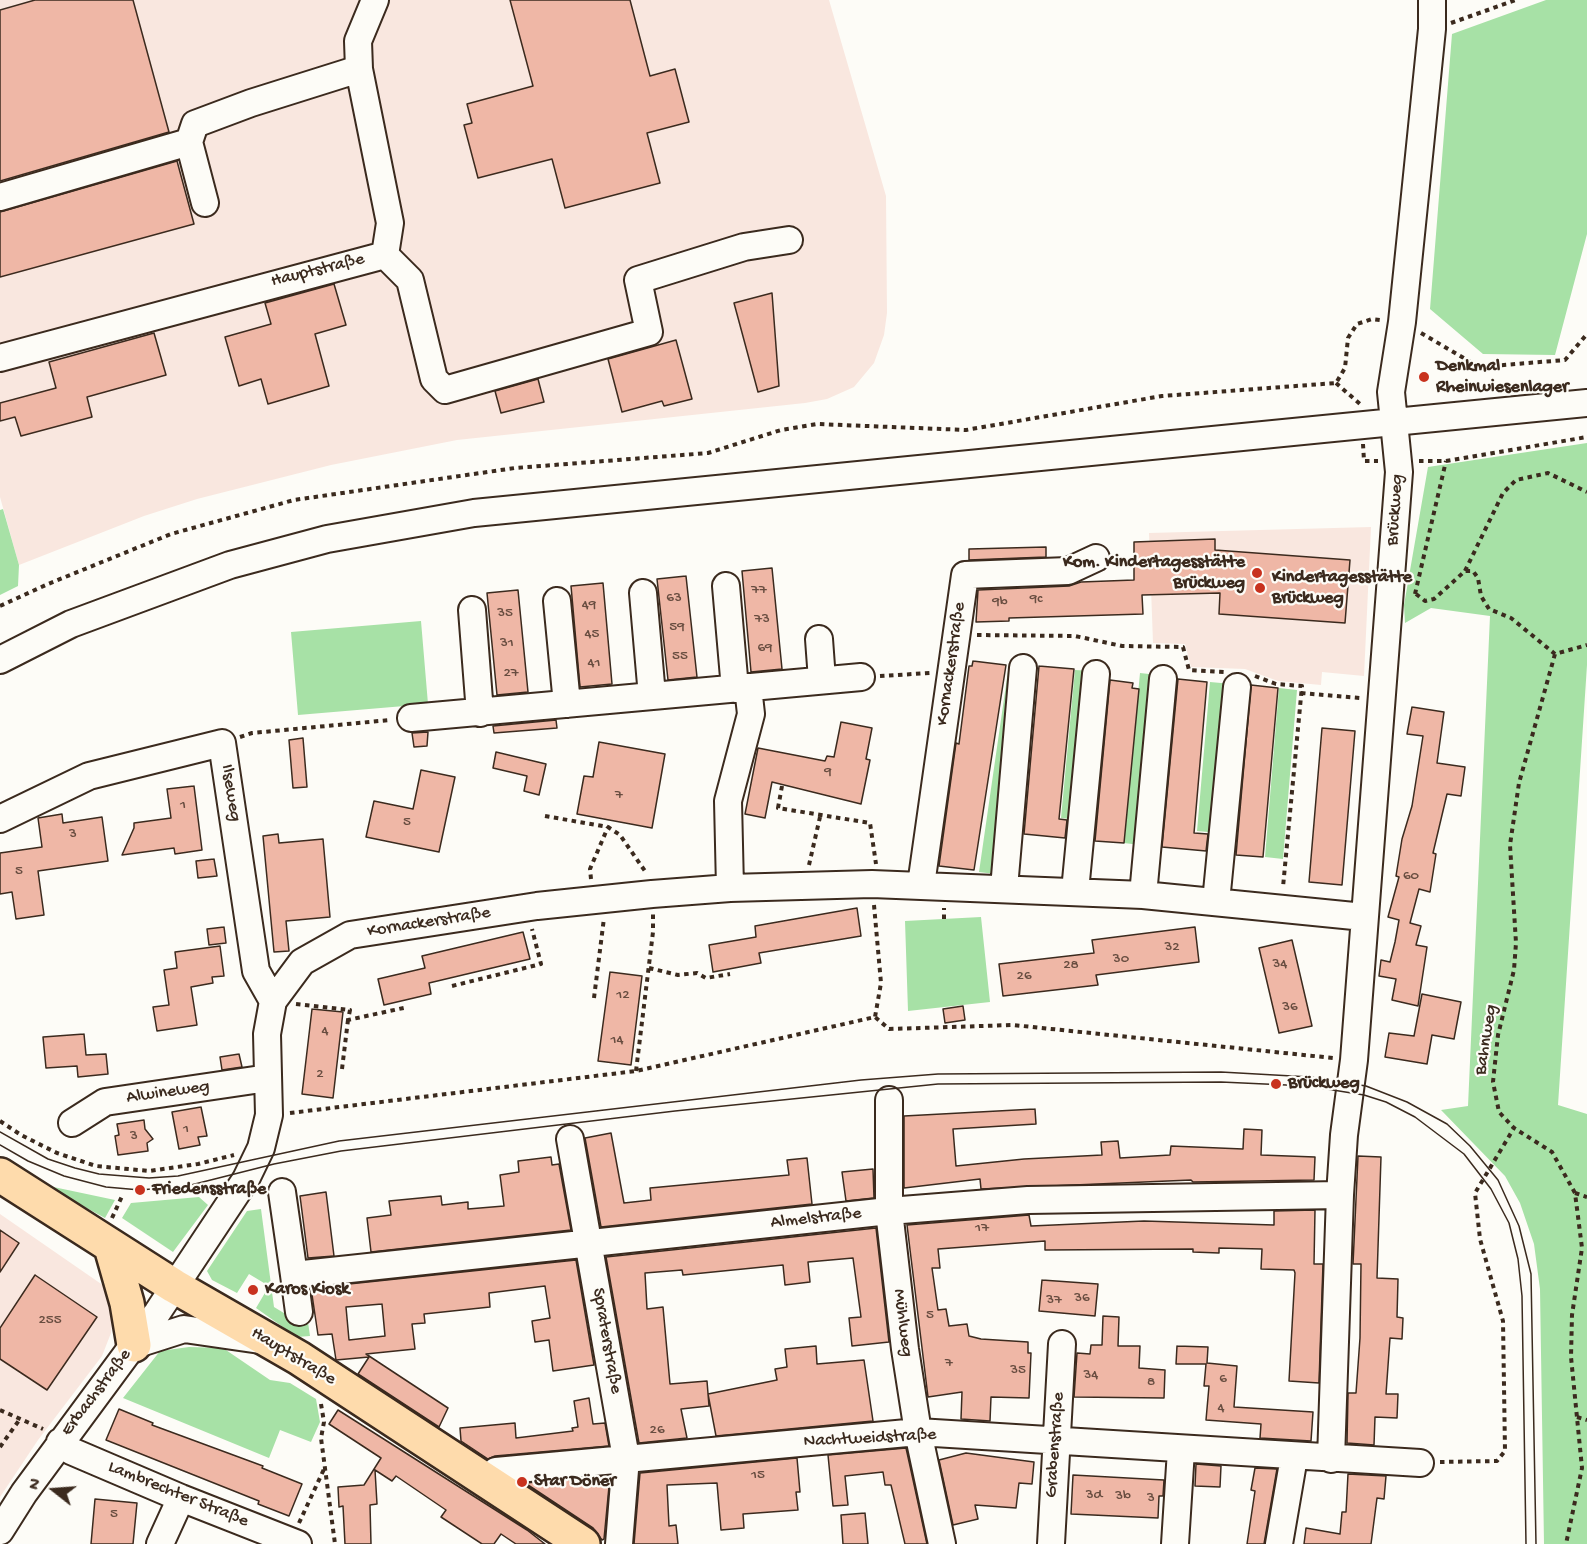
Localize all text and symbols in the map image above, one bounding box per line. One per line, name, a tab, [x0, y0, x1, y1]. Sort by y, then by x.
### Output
street label: Hauptstraße	[269, 249, 367, 293]
place label: Denkmal Rheinwiesenlager	[1436, 356, 1568, 398]
marker: Denkmal Rheinwiesenlager	[1417, 370, 1431, 384]
street label: Brückweg	[1383, 474, 1409, 546]
place label: Kom. Kindertagesstätte Brückweg	[1063, 552, 1245, 594]
marker: Kom. Kindertagesstätte Brückweg	[1250, 566, 1264, 580]
place label: Kindertagesstätte Brückweg	[1272, 567, 1412, 610]
marker: Kindertagesstätte Brückweg	[1253, 581, 1267, 595]
house number: 77	[751, 582, 767, 600]
house number: 63	[666, 590, 682, 608]
house number: 9c	[1030, 591, 1042, 609]
house number: 9b	[992, 594, 1008, 612]
house number: 49	[582, 597, 596, 615]
street label: Kornackerstraße	[933, 601, 971, 727]
house number: 35	[497, 605, 513, 623]
house number: 73	[754, 611, 770, 629]
house number: 59	[669, 619, 685, 637]
house number: 45	[585, 626, 599, 644]
house number: 31	[500, 635, 514, 653]
house number: 69	[757, 640, 773, 658]
house number: 55	[672, 648, 688, 666]
house number: 41	[587, 655, 601, 673]
house number: 27	[503, 665, 519, 683]
street label: Ilseweg	[215, 763, 245, 823]
house number: 9	[824, 764, 832, 782]
house number: 7	[615, 787, 623, 805]
house number: 1	[180, 797, 186, 815]
house number: 5	[403, 814, 411, 832]
house number: 3	[69, 826, 77, 844]
house number: 5	[15, 863, 23, 881]
house number: 60	[1403, 868, 1419, 886]
street label: Kornackerstraße	[366, 903, 492, 943]
house number: 32	[1164, 939, 1180, 957]
house number: 30	[1113, 951, 1129, 969]
house number: 34	[1273, 956, 1287, 974]
house number: 28	[1063, 957, 1079, 975]
house number: 26	[1017, 968, 1031, 986]
house number: 12	[616, 987, 630, 1005]
house number: 36	[1282, 999, 1298, 1017]
street label: Bahnweg	[1471, 1003, 1503, 1077]
house number: 4	[321, 1023, 329, 1041]
house number: 14	[610, 1032, 624, 1050]
house number: 2	[316, 1066, 324, 1084]
place label: Brückweg	[1288, 1073, 1360, 1095]
street label: Alwineweg	[125, 1076, 211, 1110]
marker: Brückweg	[1269, 1077, 1283, 1091]
house number: 1	[183, 1121, 189, 1139]
house number: 3	[130, 1128, 138, 1146]
place label: Friedensstraße	[152, 1179, 266, 1201]
marker: Friedensstraße	[133, 1183, 147, 1197]
street label: Almelstraße	[770, 1203, 862, 1235]
house number: 17	[975, 1220, 989, 1238]
place label: Karos Kiosk	[265, 1279, 349, 1301]
marker: Karos Kiosk	[246, 1283, 260, 1297]
street label: Spraterstraße	[586, 1286, 626, 1396]
street label: Mühlweg	[887, 1288, 917, 1358]
house number: 36	[1074, 1290, 1090, 1308]
house number: 37	[1046, 1292, 1062, 1310]
house number: 5	[926, 1307, 934, 1325]
house number: 255	[38, 1312, 62, 1330]
street label: Hauptstraße	[247, 1323, 339, 1391]
street label: Erbachstraße	[57, 1345, 137, 1441]
house number: 7	[945, 1355, 953, 1373]
house number: 35	[1010, 1362, 1026, 1380]
house number: 34	[1084, 1367, 1098, 1385]
house number: 6	[1219, 1371, 1227, 1389]
house number: 8	[1147, 1374, 1155, 1392]
street label: Grabenstraße	[1042, 1392, 1070, 1498]
house number: 4	[1217, 1400, 1225, 1418]
house number: 26	[650, 1422, 664, 1440]
street label: Nachtweidstraße	[803, 1425, 937, 1453]
street label: Lambrechter Straße	[104, 1457, 252, 1533]
north arrow	[24, 1460, 84, 1520]
house number: 15	[751, 1467, 765, 1485]
place label: Star Döner	[534, 1471, 616, 1493]
marker: Star Döner	[515, 1475, 529, 1489]
text: N	[26, 1477, 47, 1492]
house number: 3d	[1086, 1487, 1102, 1505]
house number: 3b	[1115, 1488, 1131, 1506]
house number: 3	[1147, 1490, 1155, 1508]
house number: 5	[110, 1506, 118, 1524]

